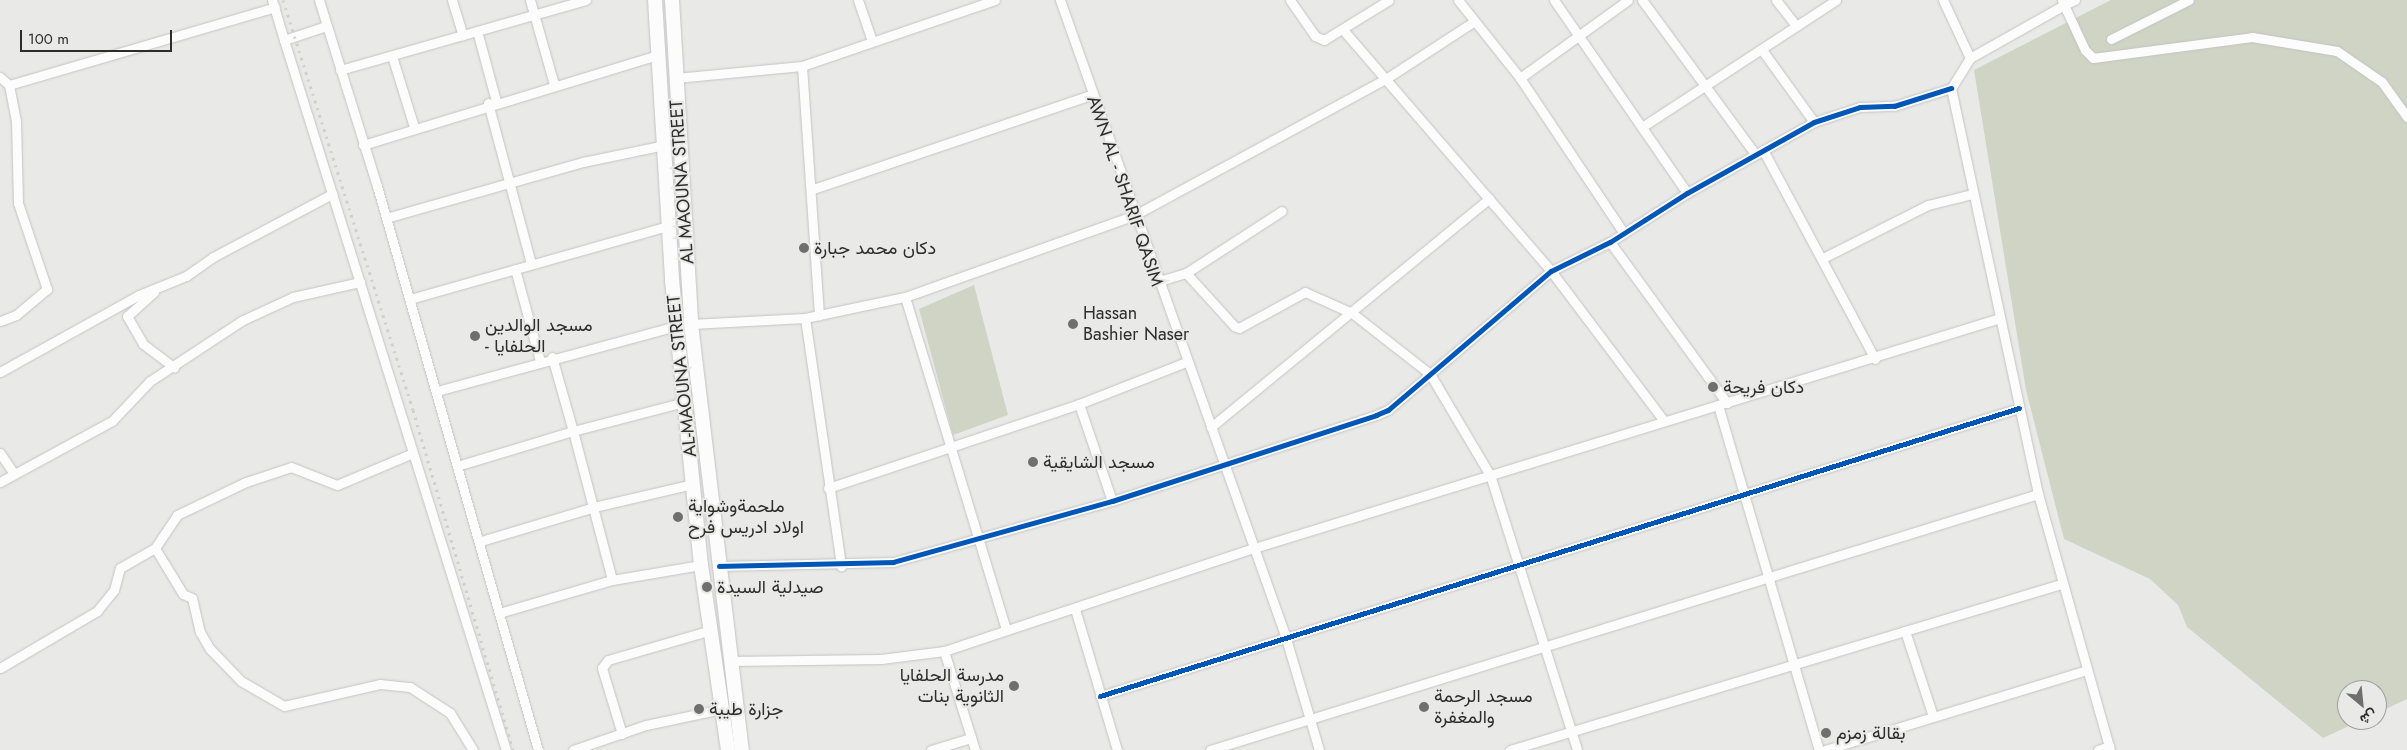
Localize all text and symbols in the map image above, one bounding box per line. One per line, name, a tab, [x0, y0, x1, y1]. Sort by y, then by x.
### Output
scale bar	[22, 20, 175, 52]
text: 100 m	[28, 28, 69, 50]
street label: AWN AL - SHARIF QASIM	[1082, 93, 1168, 289]
street label: AL MAOUNA STREET	[665, 99, 699, 265]
place label: دكان محمد جبارة	[814, 237, 936, 259]
marker: دكان محمد جبارة	[798, 242, 810, 254]
street label: AL-MAOUNA STREET	[663, 294, 701, 458]
place label: Hassan Bashier Naser	[1083, 303, 1189, 346]
place label: مسجد الوالدين - الحلفايا	[485, 315, 593, 358]
marker: Hassan Bashier Naser	[1067, 318, 1079, 330]
marker: مسجد الوالدين - الحلفايا	[469, 330, 481, 342]
place label: دكان فريحة	[1723, 376, 1804, 398]
marker: دكان فريحة	[1707, 381, 1719, 393]
place label: مسجد الشايقية	[1043, 451, 1155, 473]
marker: مسجد الشايقية	[1027, 456, 1039, 468]
place label: ملحمةوشواية اولاد ادريس فرح	[688, 496, 804, 538]
marker: ملحمةوشواية اولاد ادريس فرح	[672, 511, 684, 523]
place label: صيدلية السيدة	[717, 576, 824, 598]
marker: صيدلية السيدة	[701, 581, 713, 593]
place label: مدرسة الحلفايا الثانوية بنات	[900, 665, 1004, 708]
marker: مدرسة الحلفايا الثانوية بنات	[1008, 680, 1020, 692]
north arrow	[2337, 680, 2387, 730]
place label: مسجد الرحمة والمغفرة	[1434, 686, 1533, 729]
place label: جزارة طيبة	[709, 698, 783, 720]
marker: مسجد الرحمة والمغفرة	[1418, 701, 1430, 713]
marker: جزارة طيبة	[693, 703, 705, 715]
text: ش	[2356, 705, 2381, 730]
place label: بقالة زمزم	[1836, 722, 1905, 744]
marker: بقالة زمزم	[1820, 727, 1832, 739]

